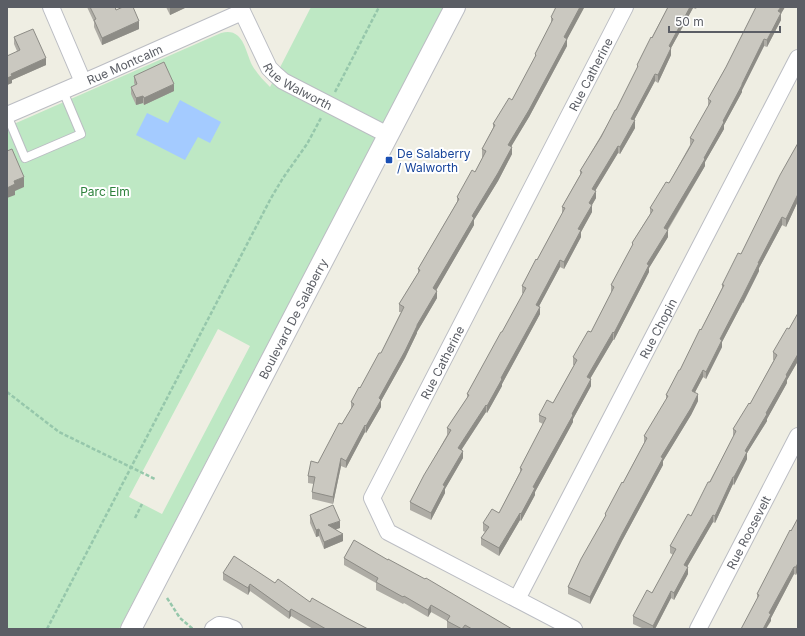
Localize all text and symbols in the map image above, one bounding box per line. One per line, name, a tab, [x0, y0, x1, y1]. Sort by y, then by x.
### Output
scale bar	[669, 8, 780, 34]
text: 50 m	[675, 14, 704, 29]
street label: Rue Catherine	[565, 35, 615, 114]
street label: Rue Montcalm	[84, 41, 165, 87]
street label: Rue Walworth	[260, 60, 335, 113]
place label: De Salaberry / Walworth	[397, 146, 471, 175]
marker: De Salaberry / Walworth	[384, 155, 394, 165]
park label: Parc Elm	[80, 184, 130, 199]
street label: Boulevard De Salaberry	[255, 255, 330, 381]
street label: Rue Chopin	[636, 296, 679, 361]
street label: Rue Catherine	[417, 323, 467, 402]
street label: Rue Roosevelt	[723, 493, 773, 572]

